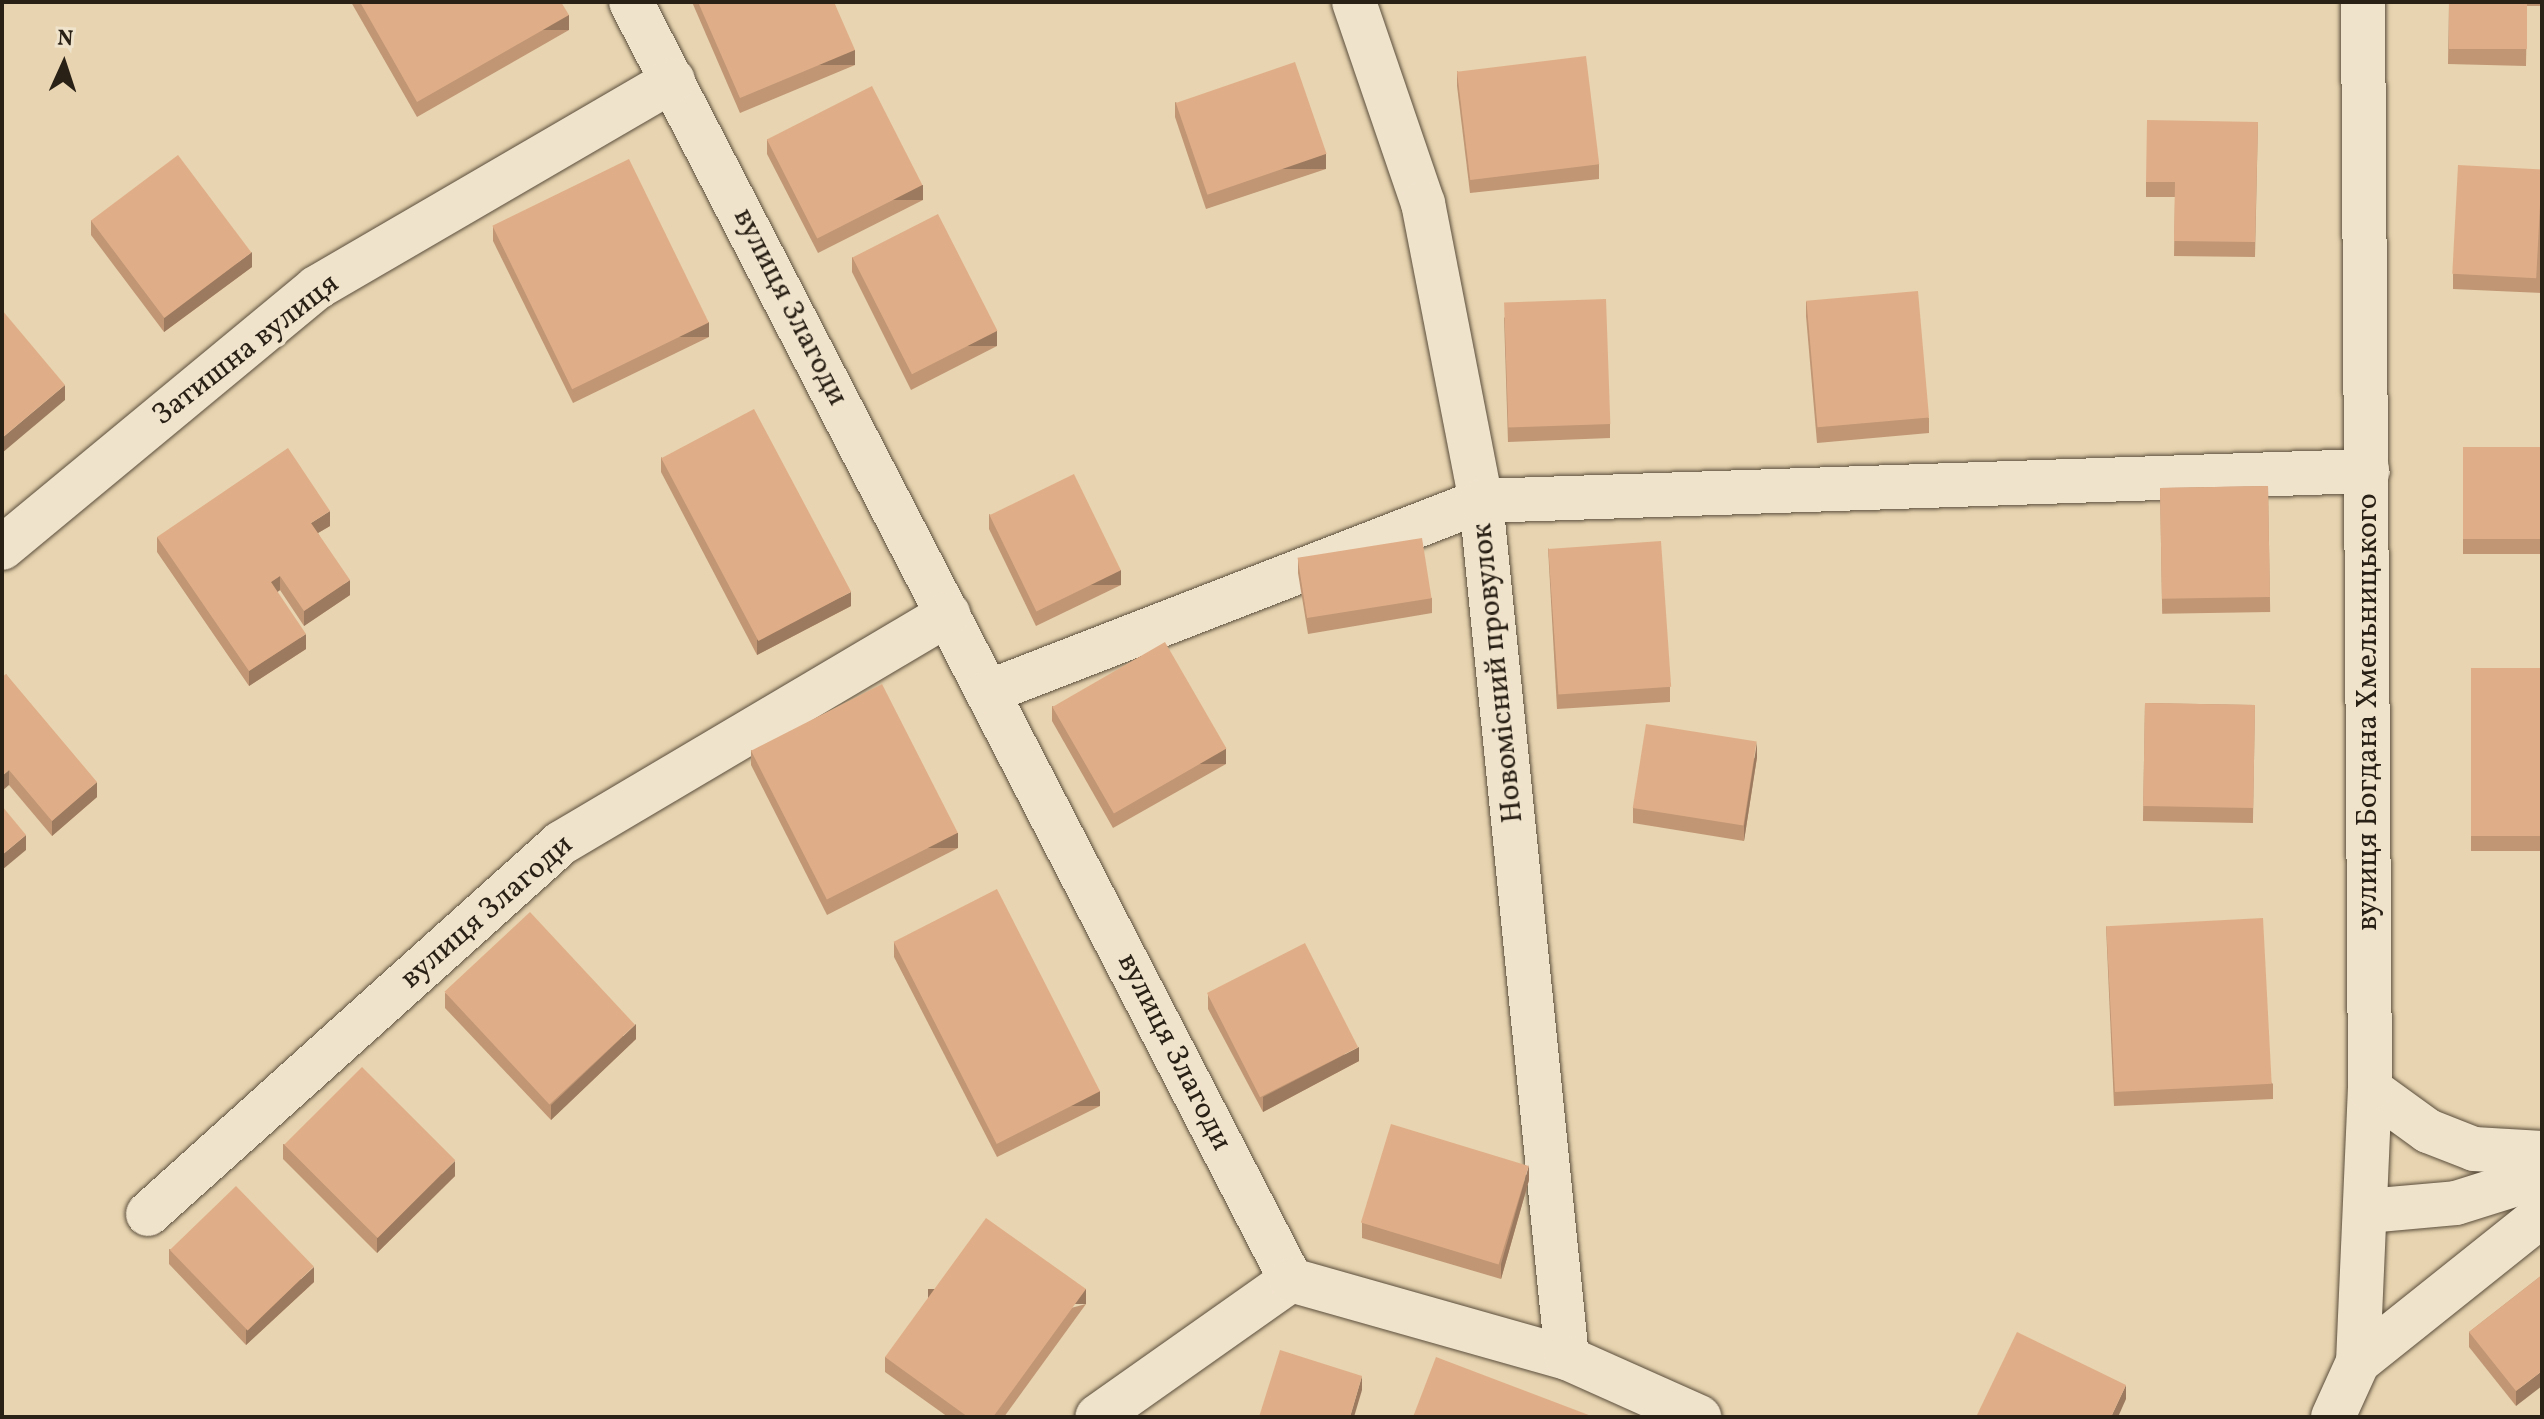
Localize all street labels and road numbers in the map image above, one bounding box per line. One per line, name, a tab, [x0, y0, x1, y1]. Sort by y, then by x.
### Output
street label: вулиця Злагоди	[725, 202, 855, 412]
street label: Затишна вулиця	[146, 266, 346, 434]
street label: вулиця Богдана Хмельницького	[2350, 493, 2386, 931]
street label: Новомісний провулок	[1464, 521, 1532, 825]
street label: вулиця Злагоди	[393, 827, 581, 997]
street label: вулиця Злагоди	[1109, 947, 1239, 1157]

